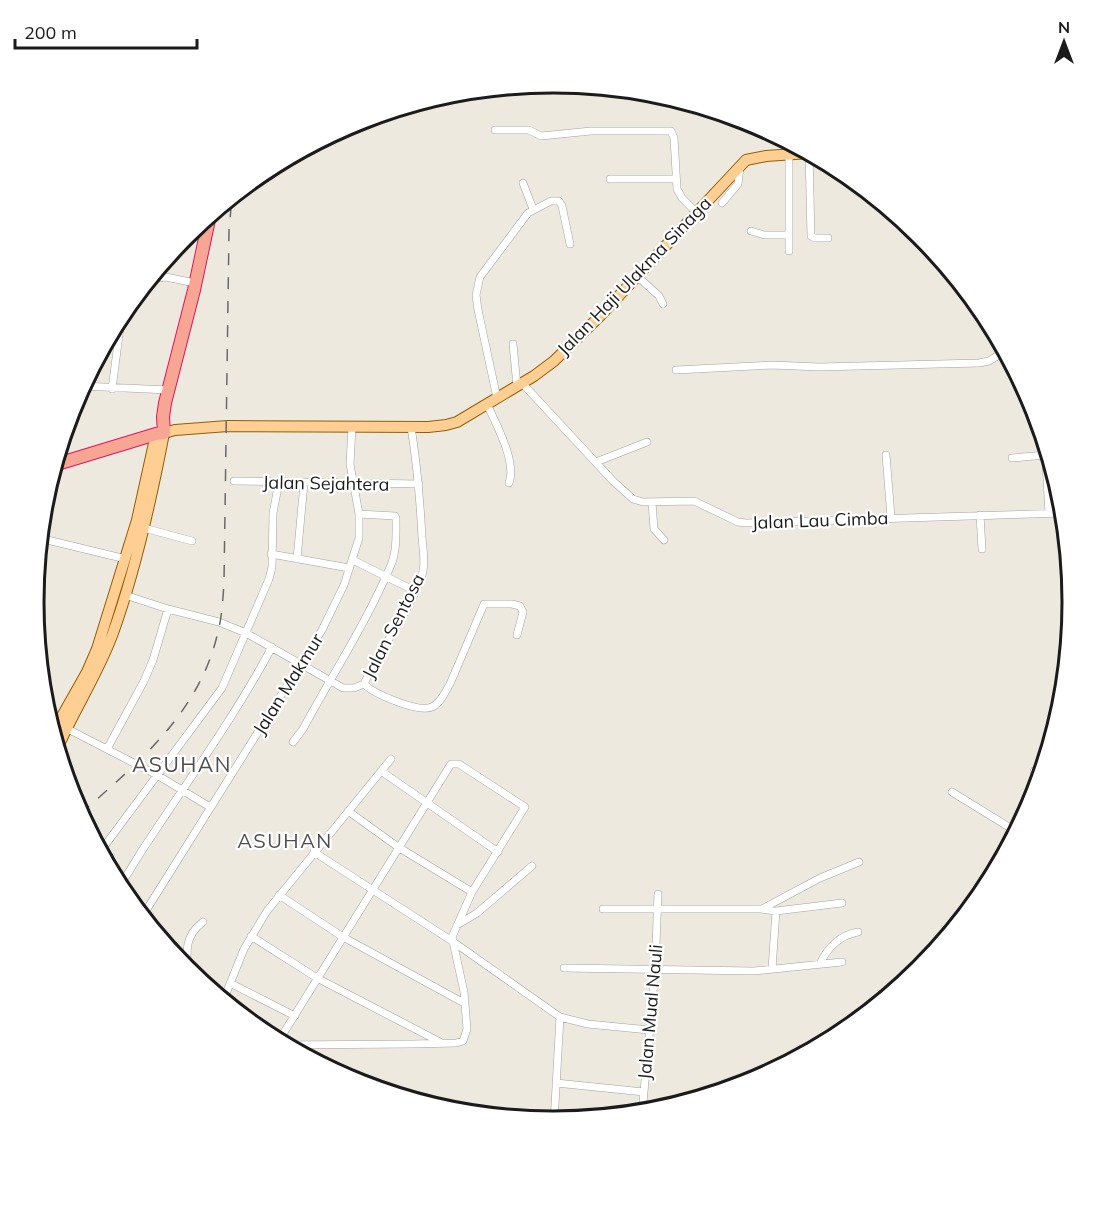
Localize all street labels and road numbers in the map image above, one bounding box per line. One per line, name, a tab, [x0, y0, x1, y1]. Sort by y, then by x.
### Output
street label: Jalan Haji Ulakma Sinaga	[552, 192, 716, 360]
street label: Jalan Sejahtera	[262, 470, 390, 496]
street label: Jalan Lau Cimba	[751, 506, 889, 534]
street label: Jalan Sentosa	[357, 570, 429, 682]
street label: Jalan Makmur	[248, 629, 329, 739]
street label: Jalan Mual Nauli	[633, 943, 667, 1081]

